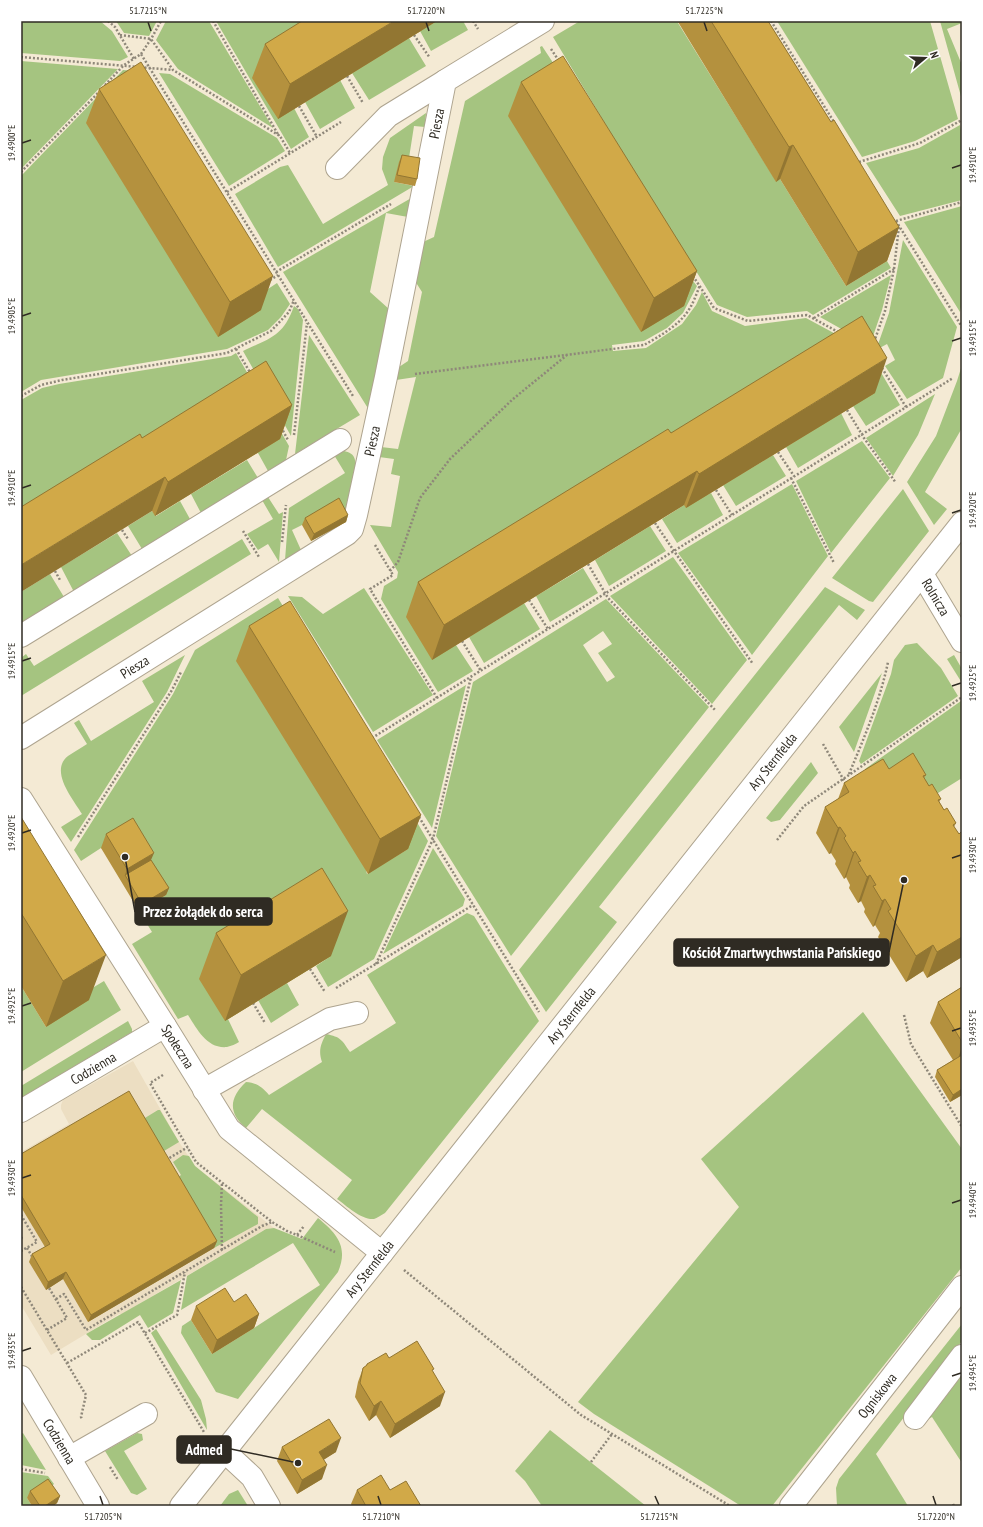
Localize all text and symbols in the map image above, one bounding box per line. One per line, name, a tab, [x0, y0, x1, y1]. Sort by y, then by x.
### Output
text: 51.7215°N	[129, 4, 167, 17]
text: 51.7220°N	[407, 4, 445, 17]
text: 51.7225°N	[685, 4, 723, 17]
north arrow	[905, 38, 945, 78]
text: N	[927, 50, 942, 60]
street label: Piesza	[425, 107, 448, 140]
text: 19.4900°E	[5, 125, 18, 161]
text: 19.4910°E	[966, 147, 979, 183]
text: 19.4905°E	[5, 298, 18, 334]
text: 19.4915°E	[966, 320, 979, 356]
street label: Piesza	[360, 424, 384, 458]
text: 19.4910°E	[5, 470, 18, 506]
text: 19.4920°E	[966, 492, 979, 528]
street label: Rolnicza	[918, 575, 954, 619]
text: 19.4915°E	[5, 643, 18, 679]
street label: Piesza	[117, 651, 152, 683]
text: 19.4925°E	[966, 665, 979, 701]
street label: Ary Sternfelda	[744, 729, 801, 794]
text: 19.4920°E	[5, 815, 18, 851]
text: 19.4930°E	[966, 837, 979, 873]
callout: Przez żołądek do serca	[135, 898, 272, 925]
text: Przez żołądek do serca	[143, 902, 263, 921]
callout: Kościół Zmartwychwstania Pańskiego	[674, 939, 889, 966]
text: Kościół Zmartwychwstania Pańskiego	[683, 943, 882, 962]
street label: Ary Sternfelda	[543, 983, 599, 1047]
text: 19.4925°E	[5, 988, 18, 1024]
text: 19.4935°E	[966, 1010, 979, 1046]
street label: Społeczna	[157, 1021, 198, 1072]
street label: Codzienna	[67, 1048, 119, 1089]
text: 19.4930°E	[5, 1160, 18, 1196]
text: 19.4940°E	[966, 1182, 979, 1218]
street label: Ary Sternfelda	[341, 1237, 398, 1301]
text: 19.4935°E	[5, 1333, 18, 1369]
text: 19.4945°E	[966, 1355, 979, 1391]
street label: Ogniskowa	[854, 1369, 901, 1422]
street label: Codzienna	[39, 1415, 80, 1467]
callout: Admed	[177, 1436, 231, 1463]
text: Admed	[184, 1440, 223, 1459]
text: 51.7205°N	[84, 1510, 122, 1523]
text: 51.7210°N	[362, 1510, 400, 1523]
text: 51.7215°N	[640, 1510, 678, 1523]
text: 51.7220°N	[917, 1510, 955, 1523]

